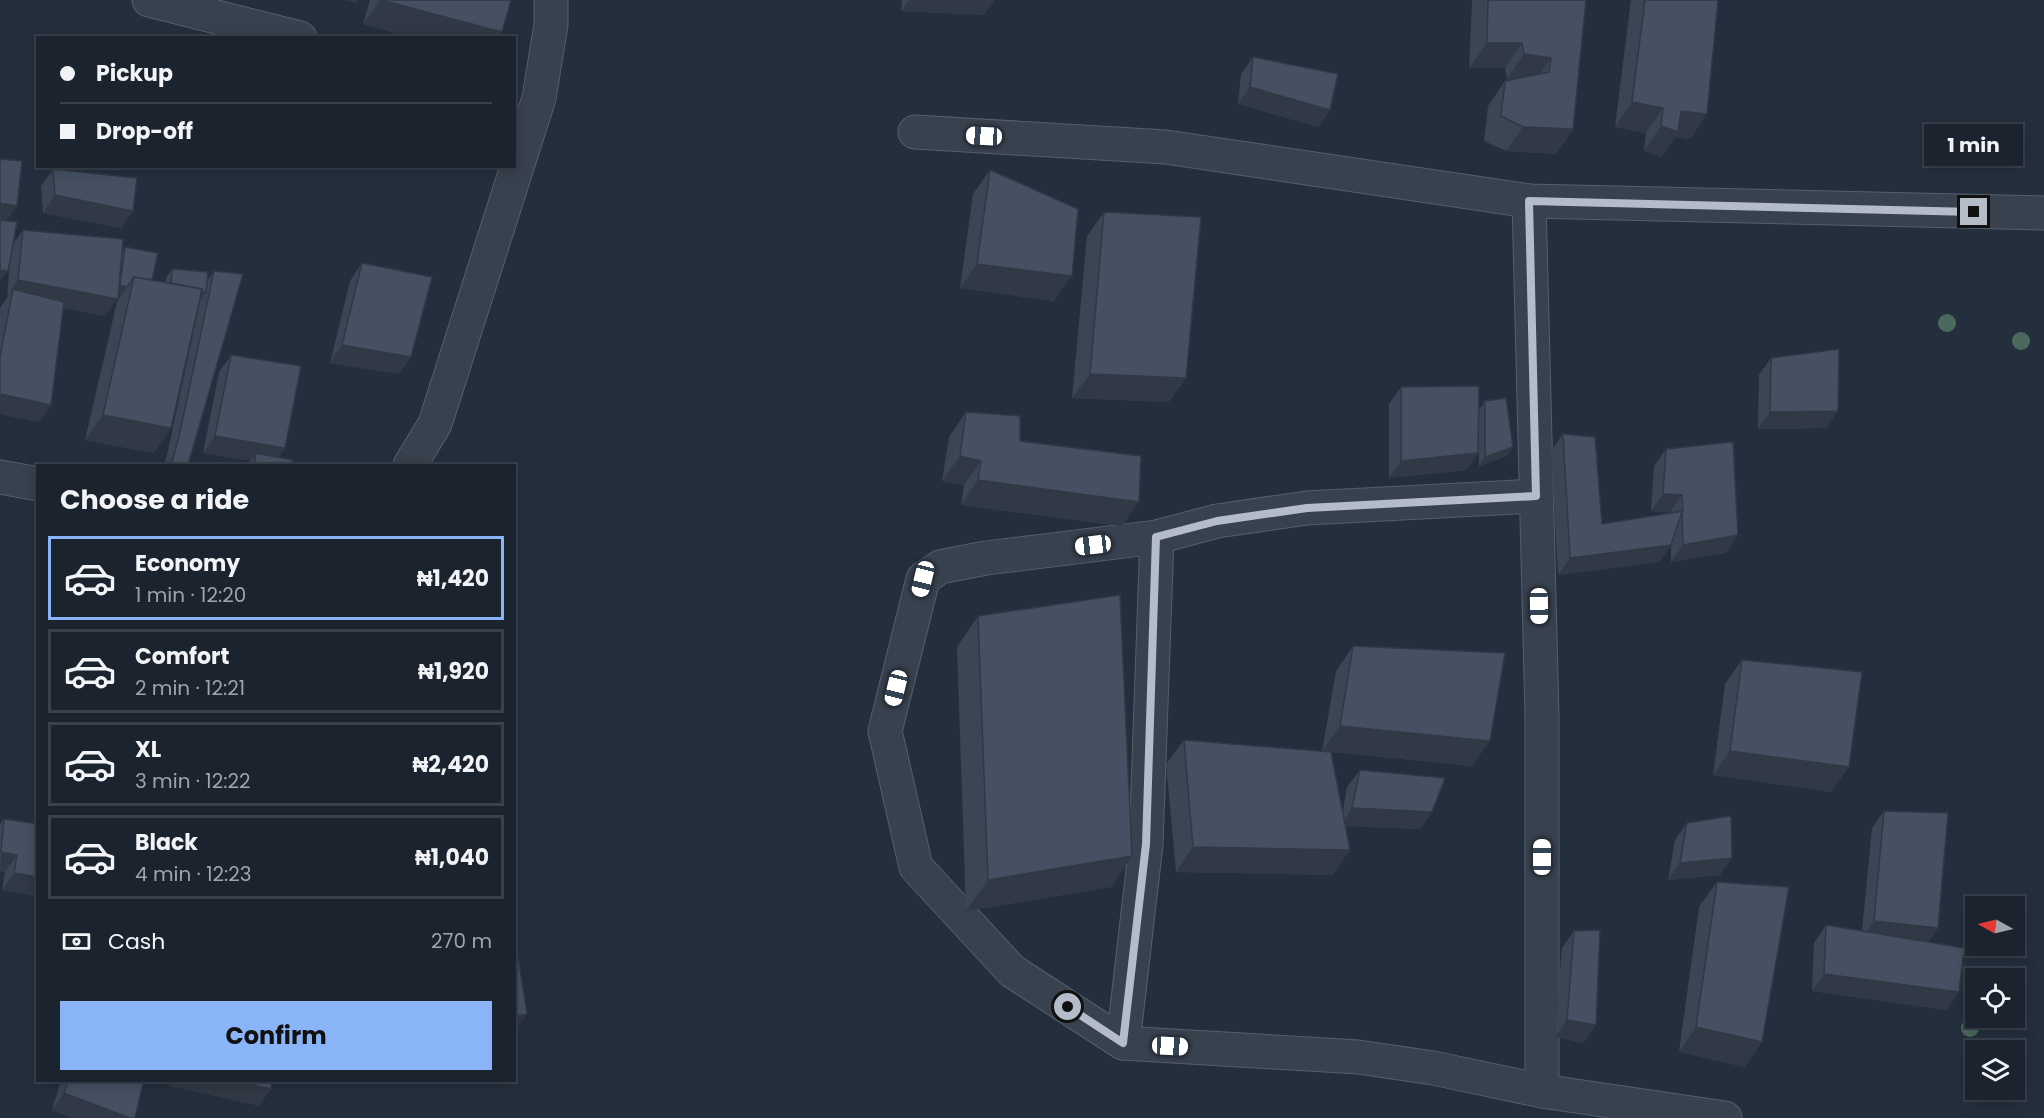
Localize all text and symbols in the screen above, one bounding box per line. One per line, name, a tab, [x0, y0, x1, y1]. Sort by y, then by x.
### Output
text: Pickup	[96, 58, 173, 89]
text: Drop-off	[96, 116, 193, 147]
callout: 1 min	[1924, 125, 2024, 167]
car	[966, 126, 1002, 146]
text: 1 min	[1947, 131, 2000, 159]
route end	[1960, 198, 1987, 225]
text: Choose a ride	[60, 481, 249, 518]
car	[1074, 534, 1112, 556]
text: Economy	[135, 548, 240, 579]
icon: car	[63, 551, 117, 605]
car	[910, 559, 936, 599]
text: ₦1,420	[417, 563, 489, 594]
text: 1 min · 12:20	[135, 581, 246, 609]
car	[1530, 588, 1548, 624]
text: Comfort	[135, 641, 229, 672]
icon: car	[63, 644, 117, 698]
text: ₦1,920	[418, 656, 489, 687]
car	[883, 668, 909, 708]
text: 2 min · 12:21	[135, 674, 245, 702]
text: XL	[135, 734, 161, 765]
icon: car	[63, 737, 117, 791]
text: ₦2,420	[412, 749, 489, 780]
text: 3 min · 12:22	[135, 767, 251, 795]
text: Black	[135, 827, 198, 858]
icon: car	[63, 830, 117, 884]
car	[1533, 839, 1551, 875]
text: ₦1,040	[415, 842, 489, 873]
text: 4 min · 12:23	[135, 860, 252, 888]
north arrow	[1965, 896, 2025, 956]
map controls	[1965, 896, 2025, 1100]
icon: cash	[60, 925, 93, 958]
text: Cash	[108, 926, 165, 957]
text: 270 m	[431, 927, 492, 955]
button: locate	[1965, 968, 2025, 1028]
route start	[1054, 993, 1081, 1020]
button: Confirm	[60, 1001, 492, 1070]
car	[1152, 1036, 1188, 1056]
button: layers	[1965, 1040, 2025, 1100]

